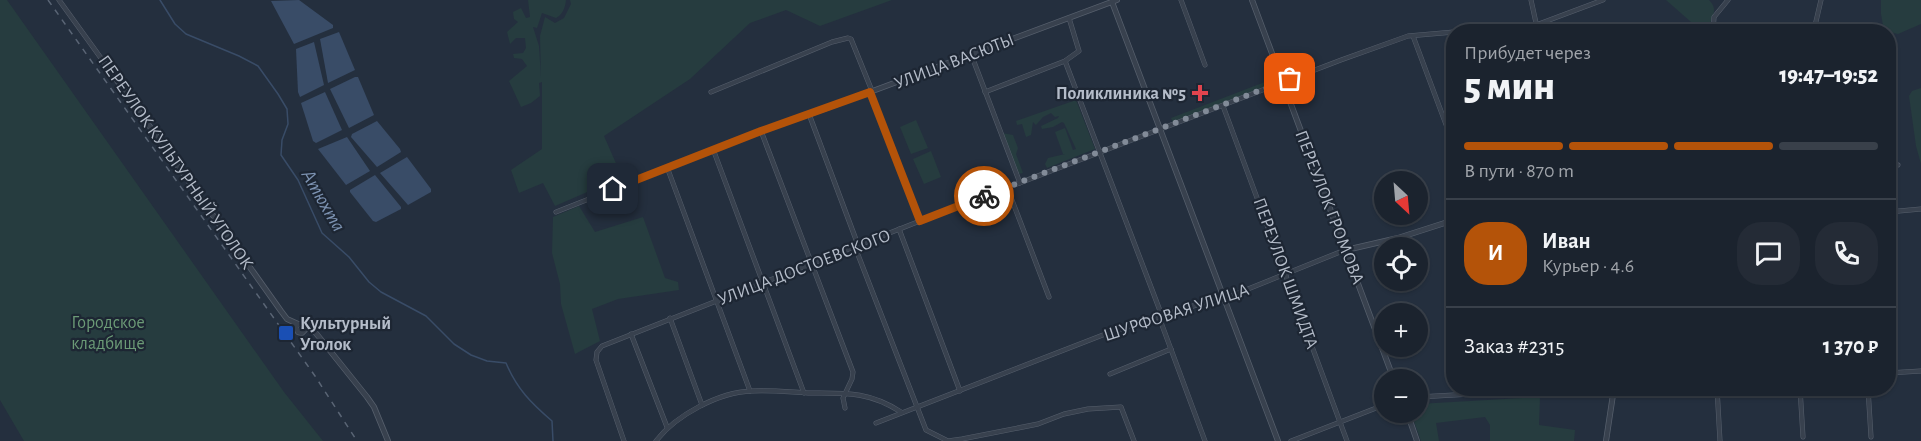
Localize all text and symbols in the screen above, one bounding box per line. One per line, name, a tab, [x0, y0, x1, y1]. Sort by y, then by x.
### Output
street label: УЛИЦА ВАСЮТЫ	[892, 31, 1017, 93]
text: Прибудет через	[1464, 43, 1591, 63]
street label: ПЕРЕУЛОК КУЛЬТУРНЫЙ УГОЛОК	[94, 51, 258, 273]
pin	[1264, 53, 1315, 104]
icon: bag	[1273, 62, 1306, 95]
text: 19:47–19:52	[1779, 64, 1878, 86]
text: 5 мин	[1464, 68, 1555, 107]
marker: Поликлиника №5	[1191, 84, 1209, 102]
place label: Поликлиника №5	[1056, 85, 1186, 103]
street label: ПЕРЕУЛОК ГРОМОВА	[1291, 128, 1367, 287]
text: В пути · 870 m	[1464, 161, 1574, 181]
pin	[587, 163, 638, 214]
water label: Атюхта	[297, 165, 349, 235]
courier	[954, 166, 1014, 226]
north arrow	[1374, 171, 1428, 225]
map controls	[1374, 171, 1428, 423]
icon: home	[596, 172, 629, 205]
icon: bike	[968, 180, 1001, 213]
street label: ПЕРЕУЛОК ШМИДТА	[1249, 195, 1321, 352]
button: chat	[1737, 222, 1800, 285]
button: phone	[1815, 222, 1878, 285]
street label: УЛИЦА ДОСТОЕВСКОГО	[715, 227, 893, 309]
text: Иван	[1542, 230, 1591, 252]
button: locate	[1374, 237, 1428, 291]
text: И	[1488, 242, 1503, 264]
text: Курьер · 4.6	[1542, 256, 1634, 276]
street label: ШУРФОВАЯ УЛИЦА	[1101, 281, 1252, 345]
button: +	[1374, 303, 1428, 357]
park label: Городское кладбище	[71, 314, 145, 353]
place label: Культурный Уголок	[300, 315, 391, 354]
marker: Культурный Уголок	[277, 324, 295, 342]
text: Заказ #2315	[1464, 335, 1564, 357]
text: 1 370 ₽	[1823, 335, 1878, 357]
button: −	[1374, 369, 1428, 423]

